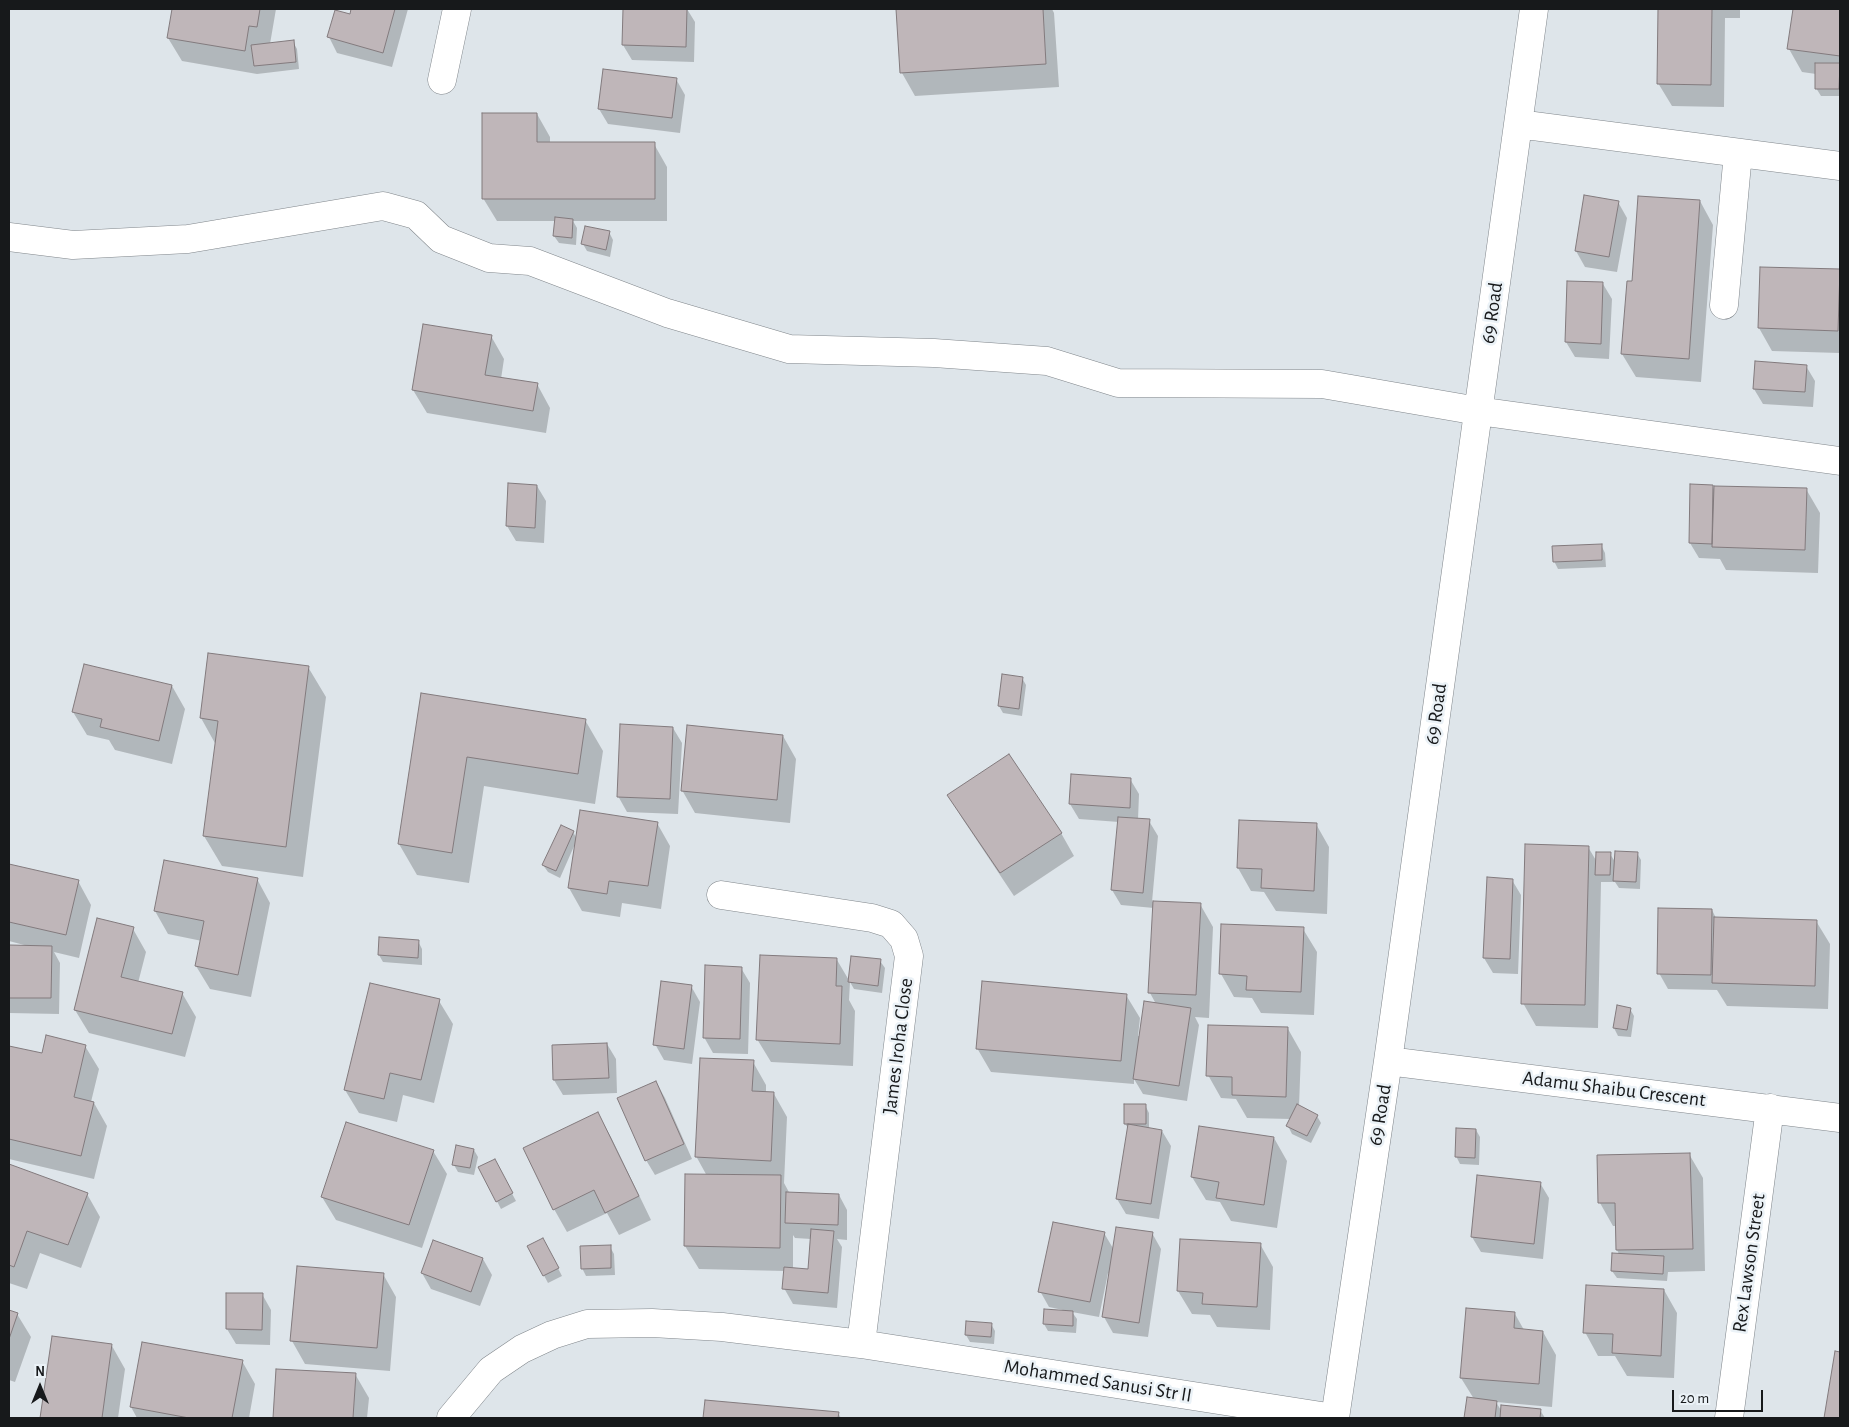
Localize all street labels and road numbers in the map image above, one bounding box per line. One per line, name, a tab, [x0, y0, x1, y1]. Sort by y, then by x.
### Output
street label: 69 Road	[1476, 281, 1508, 345]
street label: 69 Road	[1420, 682, 1452, 746]
street label: James Iroha Close	[878, 977, 918, 1115]
street label: Adamu Shaibu Crescent	[1521, 1066, 1707, 1112]
street label: 69 Road	[1363, 1083, 1397, 1147]
street label: Rex Lawson Street	[1727, 1192, 1771, 1334]
street label: Mohammed Sanusi Str II	[1002, 1354, 1194, 1408]

